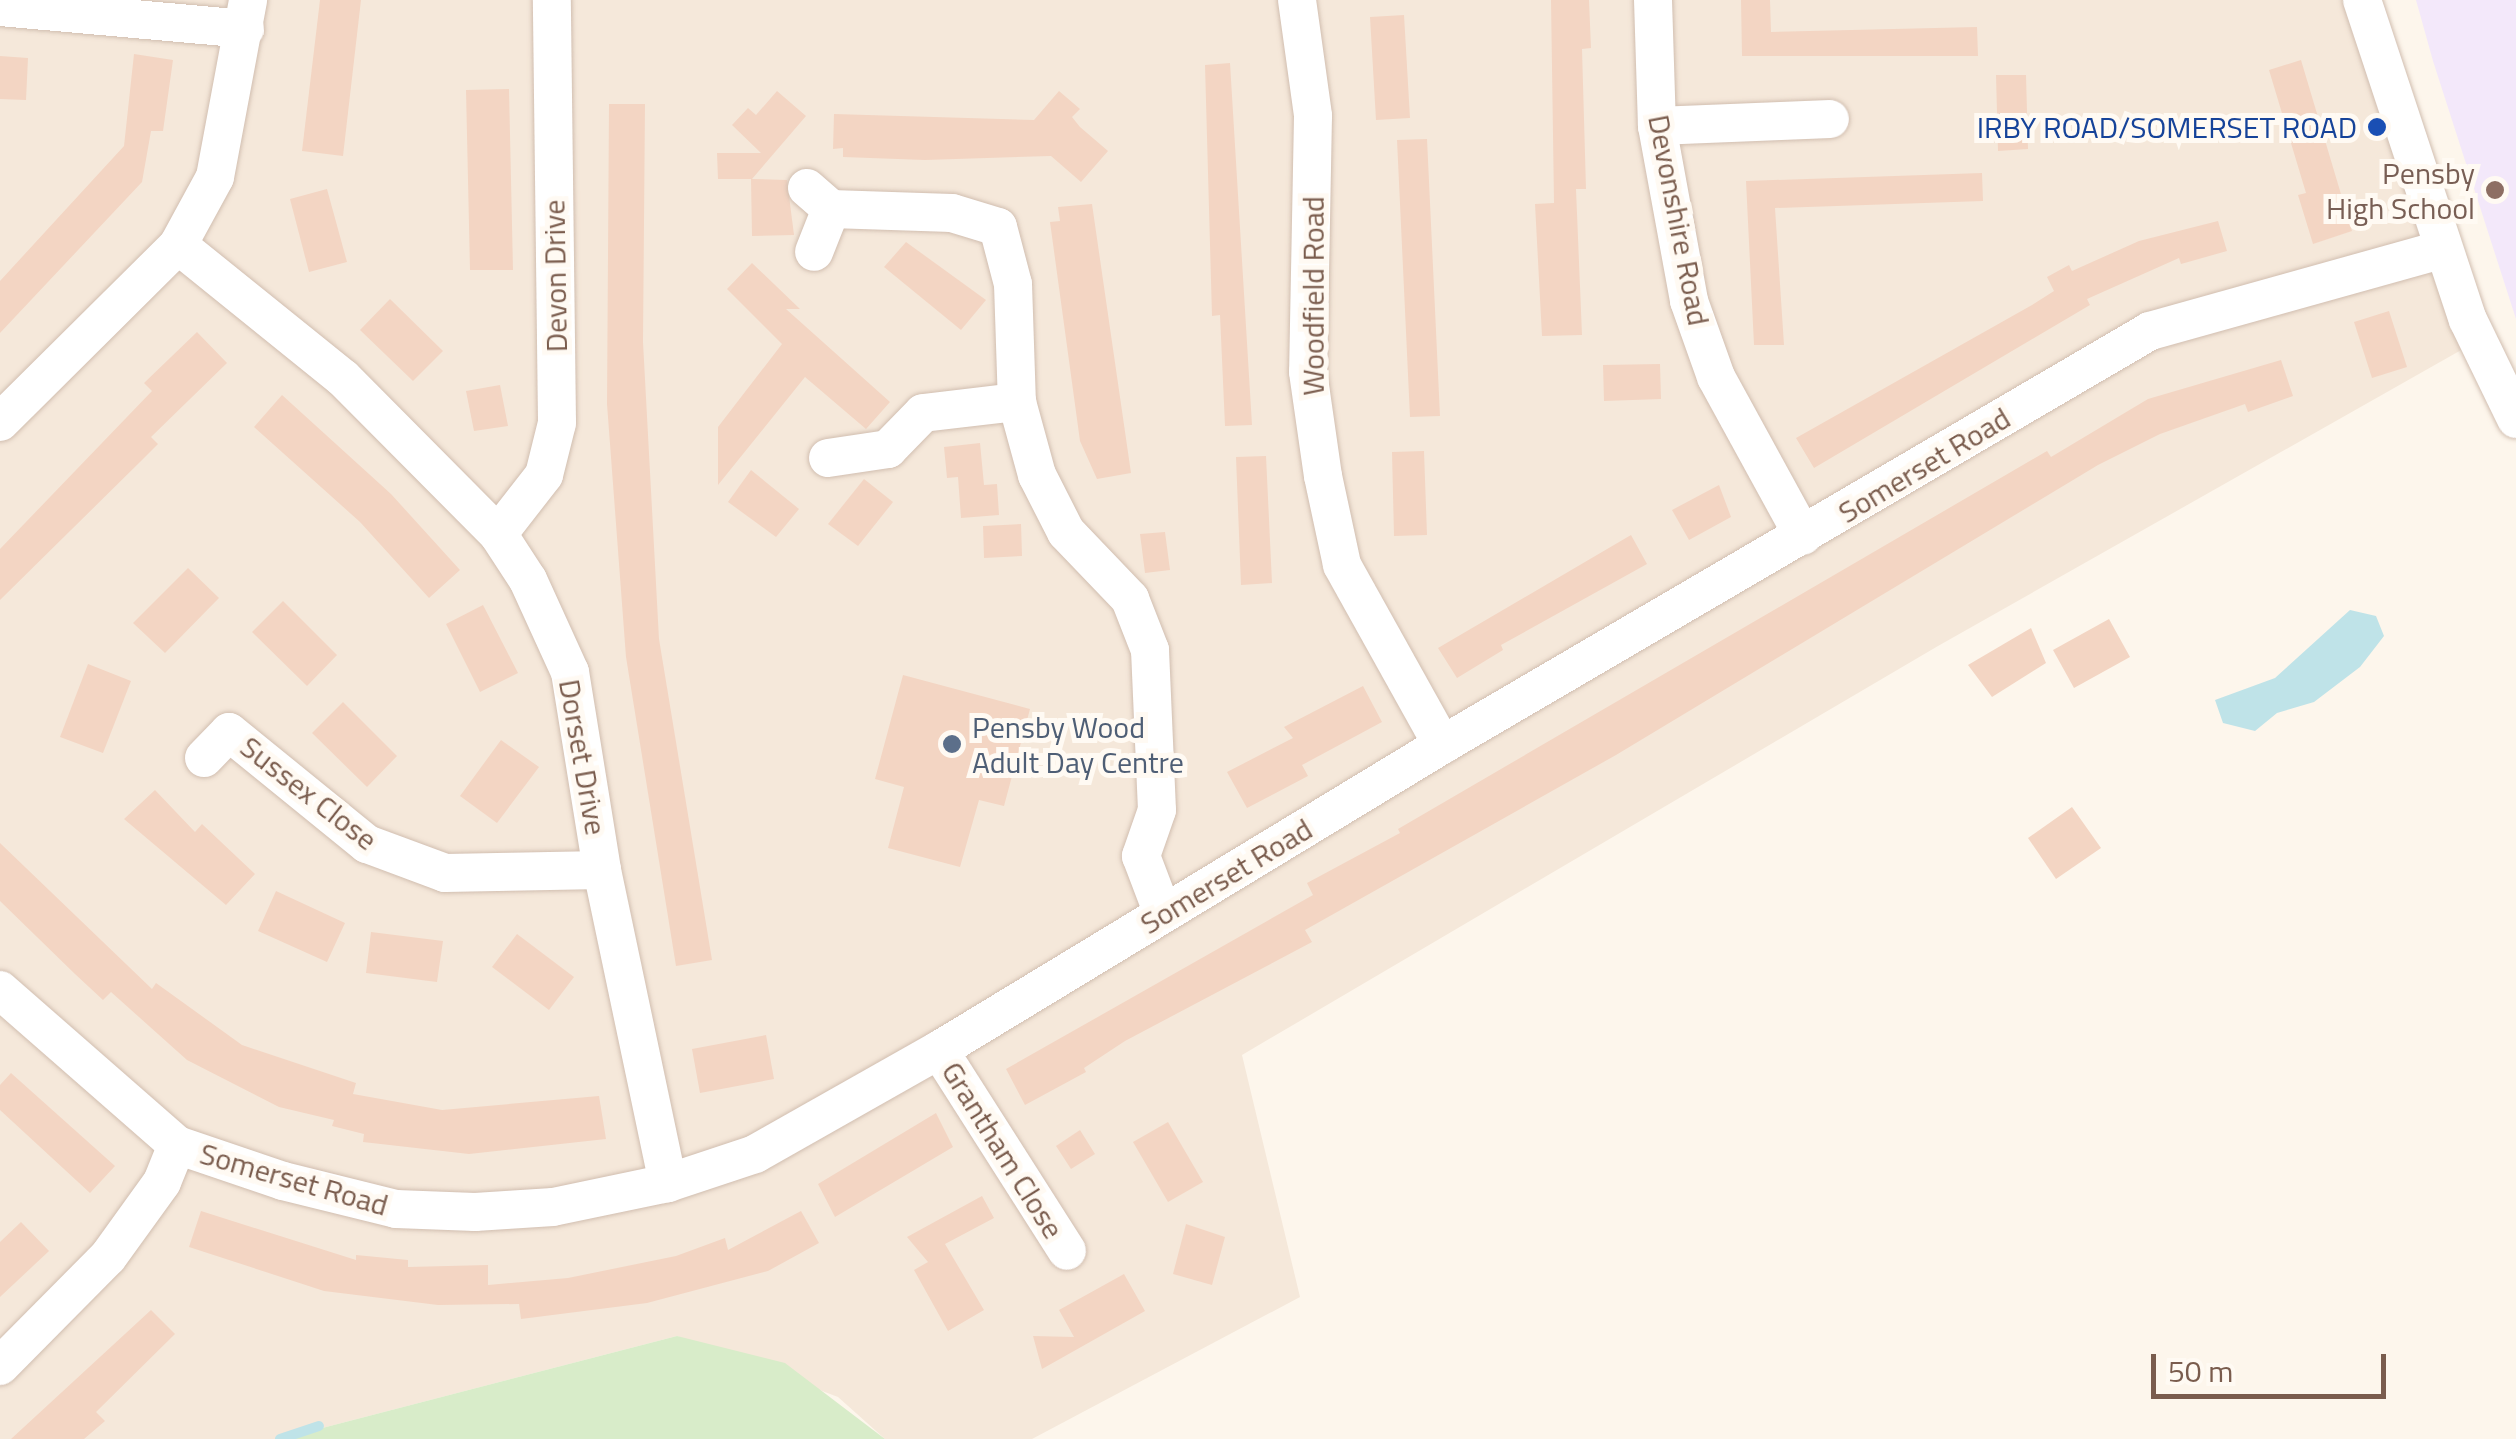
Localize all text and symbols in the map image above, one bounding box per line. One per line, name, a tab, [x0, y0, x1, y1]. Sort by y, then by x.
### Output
place label: IRBY ROAD/SOMERSET ROAD	[1977, 109, 2357, 145]
street label: Devonshire Road	[1641, 112, 1717, 328]
marker: IRBY ROAD/SOMERSET ROAD	[2366, 116, 2388, 138]
place label: Pensby High School	[2326, 155, 2475, 226]
marker: Pensby High School	[2484, 179, 2506, 201]
street label: Woodfield Road	[1295, 196, 1331, 396]
street label: Devon Drive	[536, 199, 574, 353]
street label: Somerset Road	[1832, 400, 2016, 530]
street label: Dorset Drive	[552, 676, 614, 838]
place label: Pensby Wood Adult Day Centre	[972, 709, 1184, 780]
street label: Sussex Close	[234, 728, 384, 858]
marker: Pensby Wood Adult Day Centre	[941, 733, 963, 755]
street label: Somerset Road	[1134, 811, 1318, 941]
street label: Grantham Close	[934, 1055, 1072, 1245]
street label: Somerset Road	[196, 1135, 392, 1223]
scale bar	[2156, 1334, 2391, 1396]
text: 50 m	[2168, 1348, 2233, 1394]

